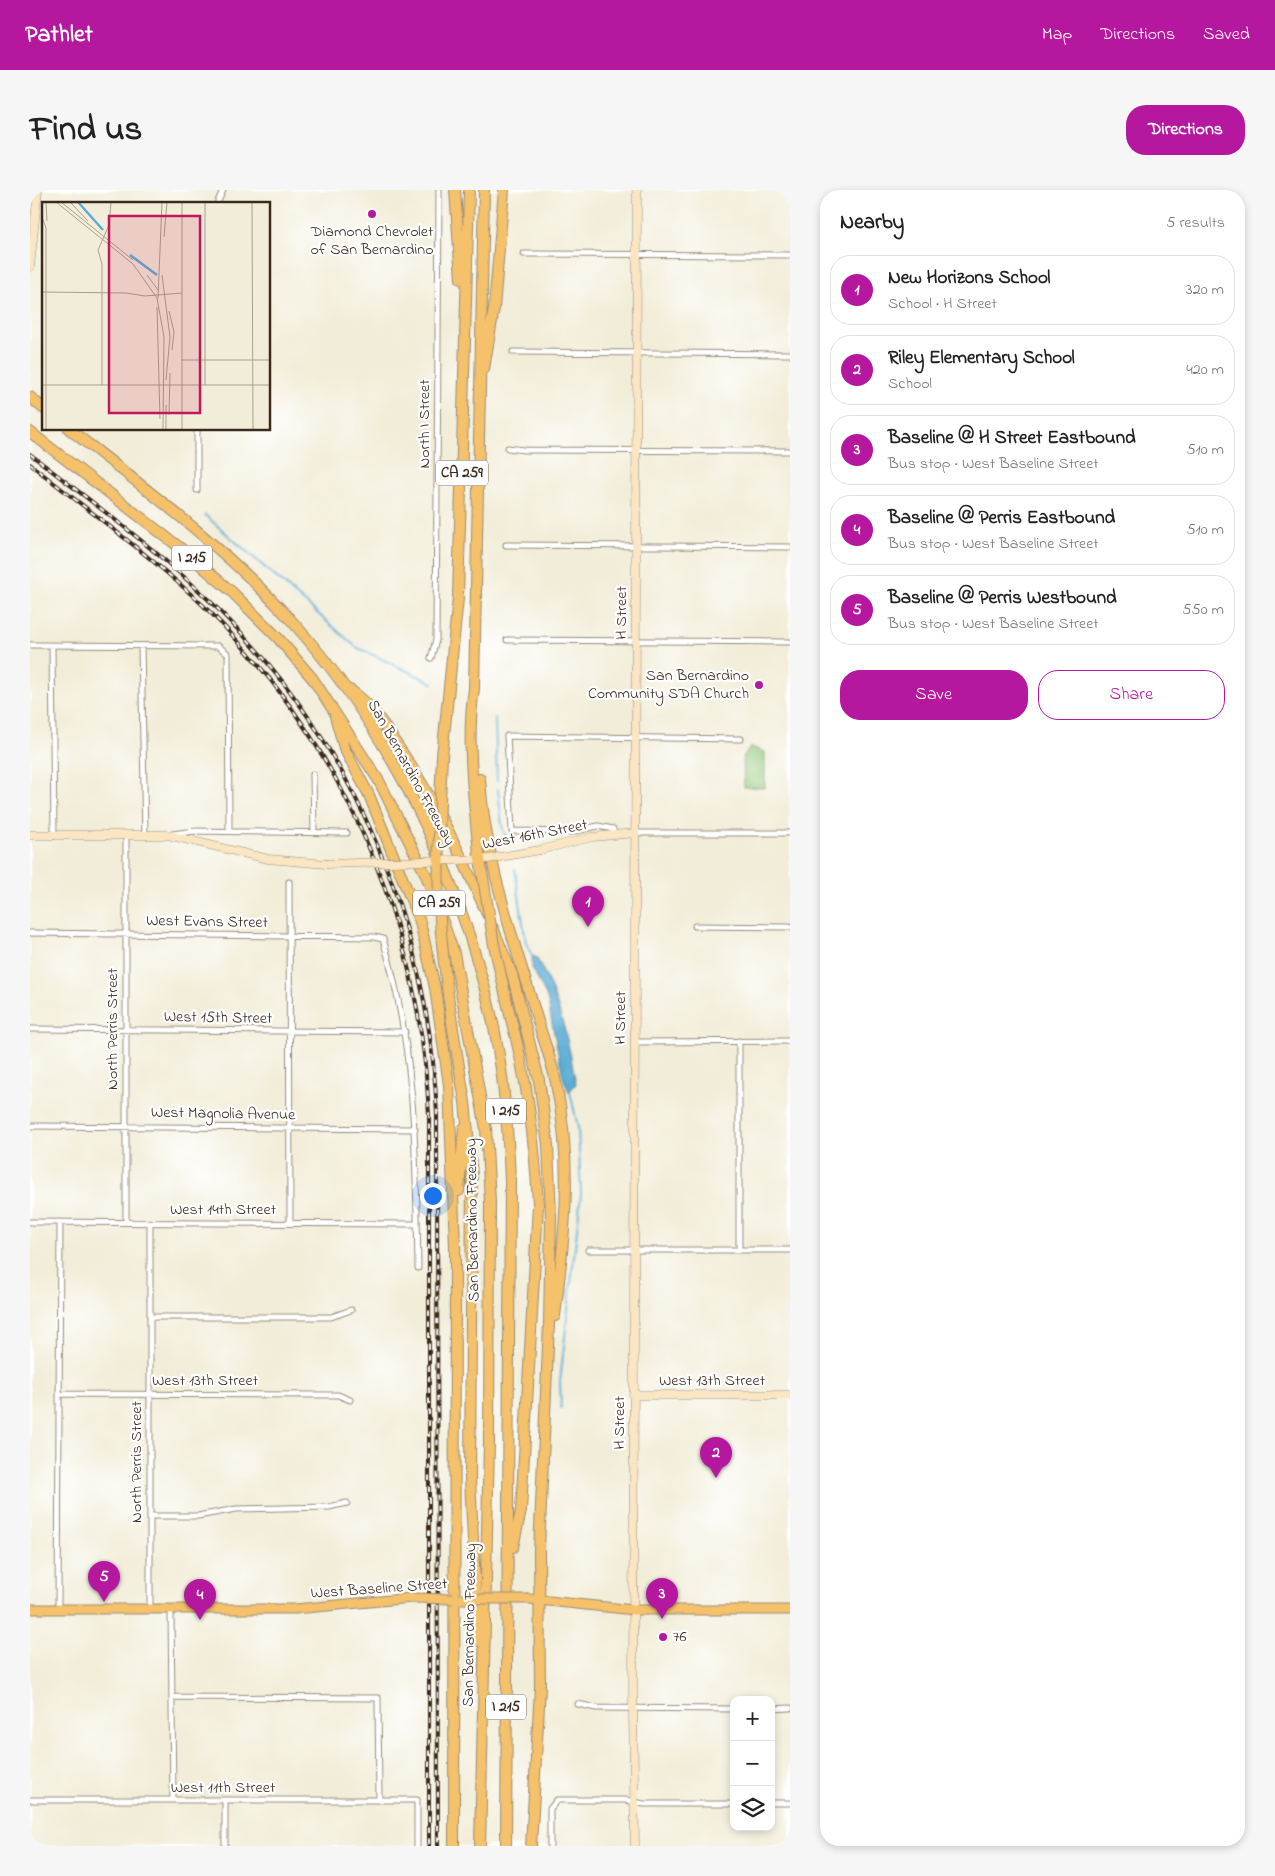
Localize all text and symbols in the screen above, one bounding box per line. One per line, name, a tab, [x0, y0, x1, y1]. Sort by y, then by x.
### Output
text: Pathlet	[25, 18, 93, 53]
text: Map	[1042, 22, 1072, 48]
text: Directions	[1100, 22, 1175, 48]
text: Saved	[1203, 22, 1250, 48]
text: Find us	[30, 105, 142, 156]
button: Directions	[1126, 105, 1245, 155]
inset map	[42, 202, 270, 430]
marker: Diamond Chevrolet of San Bernardino	[366, 208, 378, 220]
text: Nearby	[840, 208, 904, 238]
text: 5 results	[1166, 211, 1225, 235]
place label: Diamond Chevrolet of San Bernardino	[310, 220, 434, 262]
text: New Horizons School	[888, 265, 1050, 292]
text: 1	[854, 278, 860, 302]
text: 320 m	[1186, 278, 1224, 302]
text: School · H Street	[888, 292, 997, 316]
text: Riley Elementary School	[888, 345, 1075, 372]
text: 2	[853, 358, 861, 382]
text: 420 m	[1186, 358, 1224, 382]
text: School	[888, 372, 932, 396]
street label: North I Street	[413, 379, 437, 469]
text: Baseline @ H Street Eastbound	[888, 425, 1136, 452]
text: 3	[854, 438, 860, 462]
text: 510 m	[1186, 438, 1224, 462]
text: Bus stop · West Baseline Street	[888, 452, 1099, 476]
road number: CA 259	[436, 460, 488, 486]
text: Baseline @ Perris Eastbound	[888, 505, 1115, 532]
text: 4	[854, 518, 860, 542]
text: 510 m	[1186, 518, 1224, 542]
text: Bus stop · West Baseline Street	[888, 532, 1099, 556]
road number: I 215	[172, 546, 212, 570]
text: Baseline @ Perris Westbound	[888, 585, 1117, 612]
street label: H Street	[610, 586, 634, 640]
text: 5	[852, 598, 862, 622]
text: 550 m	[1182, 598, 1224, 622]
text: Bus stop · West Baseline Street	[888, 612, 1099, 636]
place label: San Bernardino Community SDA Church	[588, 664, 749, 706]
button: Save	[840, 670, 1028, 720]
button: Share	[1038, 670, 1225, 720]
marker: San Bernardino Community SDA Church	[753, 679, 765, 691]
street label: San Bernardino Freeway	[361, 696, 461, 850]
street label: West 16th Street	[480, 813, 590, 857]
pin: 1	[572, 886, 604, 927]
road number: CA 259	[413, 890, 465, 916]
street label: West Evans Street	[146, 909, 269, 935]
street label: North Perris Street	[101, 967, 125, 1090]
street label: H Street	[609, 991, 633, 1045]
street label: West 15th Street	[163, 1005, 273, 1031]
road number: I 215	[486, 1098, 526, 1124]
street label: West Magnolia Avenue	[151, 1101, 296, 1127]
street label: San Bernardino Freeway	[460, 1138, 486, 1302]
your location	[420, 1183, 446, 1209]
street label: West 14th Street	[170, 1198, 277, 1222]
street label: West 13th Street	[152, 1369, 259, 1393]
street label: West 13th Street	[659, 1369, 766, 1393]
street label: H Street	[608, 1396, 632, 1450]
street label: North Perris Street	[125, 1400, 149, 1523]
pin: 2	[700, 1437, 732, 1478]
street label: San Bernardino Freeway	[457, 1543, 483, 1707]
pin: 5	[88, 1561, 120, 1602]
street label: West Baseline Street	[310, 1572, 449, 1606]
pin: 3	[646, 1578, 678, 1619]
pin: 4	[184, 1579, 216, 1620]
place label: 76	[673, 1625, 687, 1649]
marker: 76	[657, 1631, 669, 1643]
road number: I 215	[486, 1694, 526, 1720]
map controls	[730, 1696, 775, 1831]
button: +	[730, 1696, 775, 1741]
button: −	[730, 1741, 775, 1786]
street label: West 11th Street	[171, 1776, 276, 1800]
button: layers	[730, 1786, 775, 1831]

